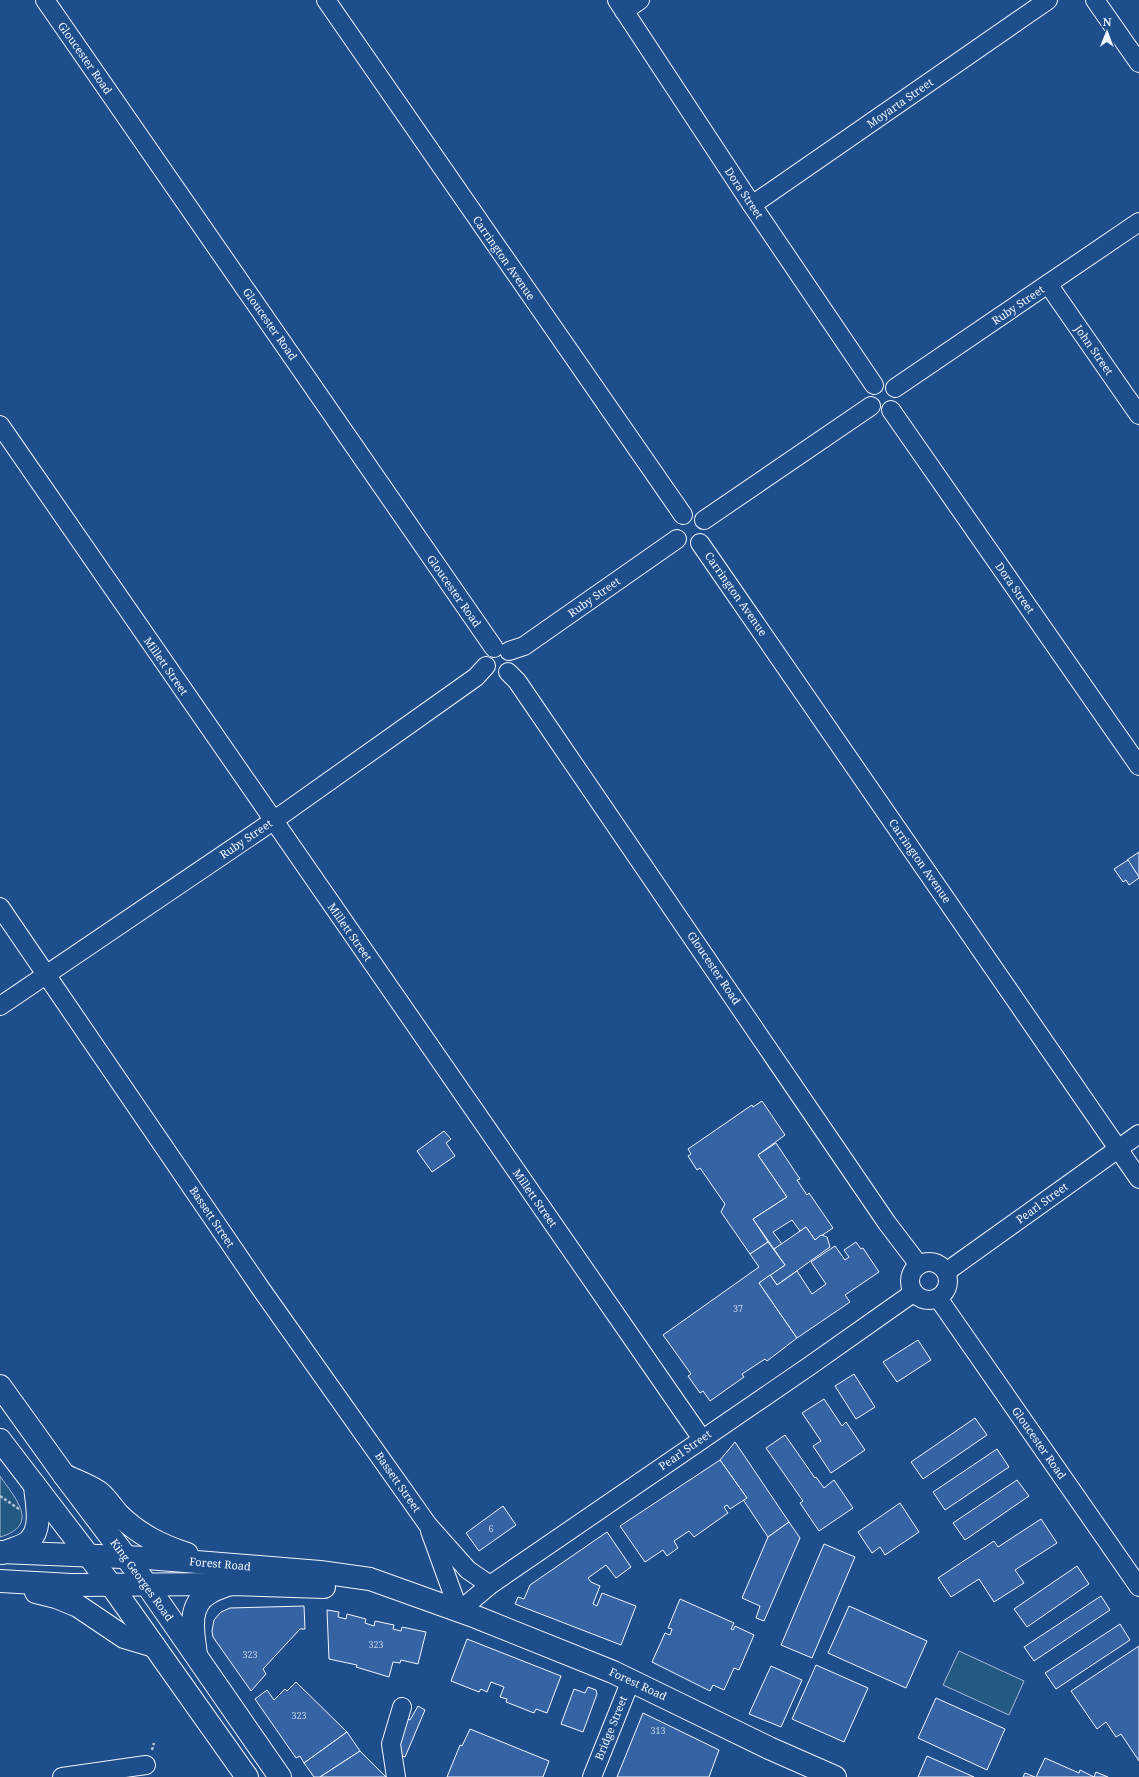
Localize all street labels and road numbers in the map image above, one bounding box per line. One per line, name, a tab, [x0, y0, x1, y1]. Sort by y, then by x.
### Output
street label: Gloucester Road	[55, 19, 116, 97]
street label: Moyarta Street	[864, 74, 936, 131]
street label: Dora Street	[722, 164, 767, 221]
street label: Carrington Avenue	[470, 213, 539, 303]
street label: Ruby Street	[988, 281, 1047, 328]
street label: Gloucester Road	[240, 285, 301, 363]
street label: John Street	[1071, 321, 1117, 378]
street label: Carrington Avenue	[702, 549, 771, 639]
street label: Gloucester Road	[424, 552, 485, 630]
street label: Dora Street	[992, 559, 1039, 616]
street label: Ruby Street	[565, 573, 623, 620]
street label: Millett Street	[141, 634, 192, 698]
street label: Ruby Street	[216, 815, 275, 862]
street label: Carrington Avenue	[886, 816, 955, 906]
street label: Millett Street	[325, 900, 376, 964]
street label: Gloucester Road	[684, 928, 745, 1007]
street label: Millett Street	[510, 1166, 561, 1230]
street label: Pearl Street	[1013, 1179, 1071, 1227]
street label: Bassett Street	[186, 1183, 238, 1250]
street label: Gloucester Road	[1009, 1404, 1070, 1482]
street label: Pearl Street	[655, 1426, 714, 1473]
street label: Bassett Street	[372, 1449, 425, 1515]
street label: King Georges Road	[107, 1535, 178, 1624]
street label: Forest Road	[189, 1553, 252, 1574]
street label: Forest Road	[607, 1664, 670, 1703]
street label: Bridge Street	[591, 1693, 630, 1762]

